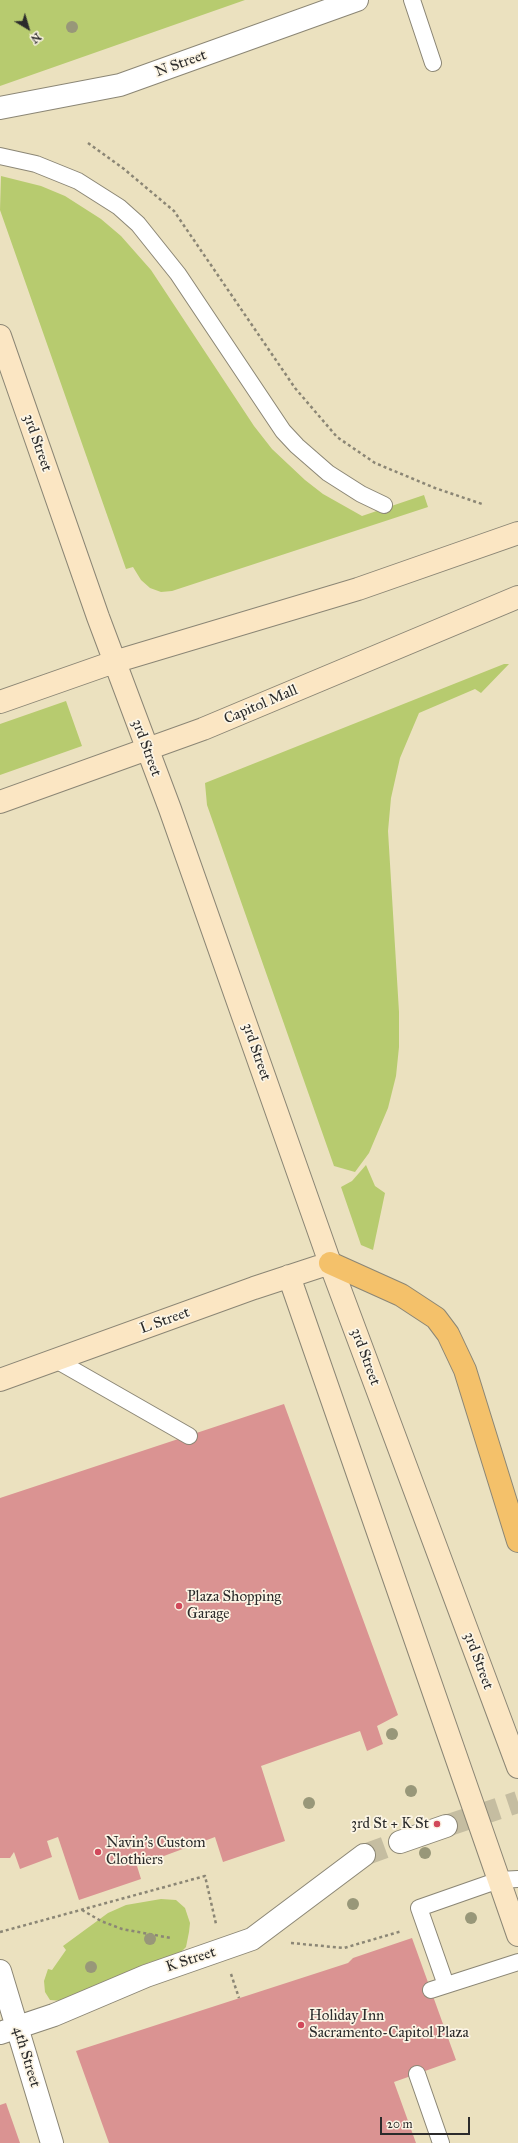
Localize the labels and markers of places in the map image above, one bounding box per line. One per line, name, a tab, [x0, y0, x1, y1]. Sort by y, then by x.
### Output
place label: Plaza Shopping Garage	[187, 1588, 281, 1623]
marker: Plaza Shopping Garage	[174, 1601, 184, 1611]
place label: 3rd St + K St	[351, 1815, 429, 1833]
marker: 3rd St + K St	[432, 1819, 442, 1829]
place label: Navin's Custom Clothiers	[106, 1834, 206, 1869]
marker: Navin's Custom Clothiers	[93, 1847, 103, 1857]
place label: Holiday Inn Sacramento-Capitol Plaza	[309, 2007, 469, 2042]
marker: Holiday Inn Sacramento-Capitol Plaza	[296, 2020, 306, 2030]

